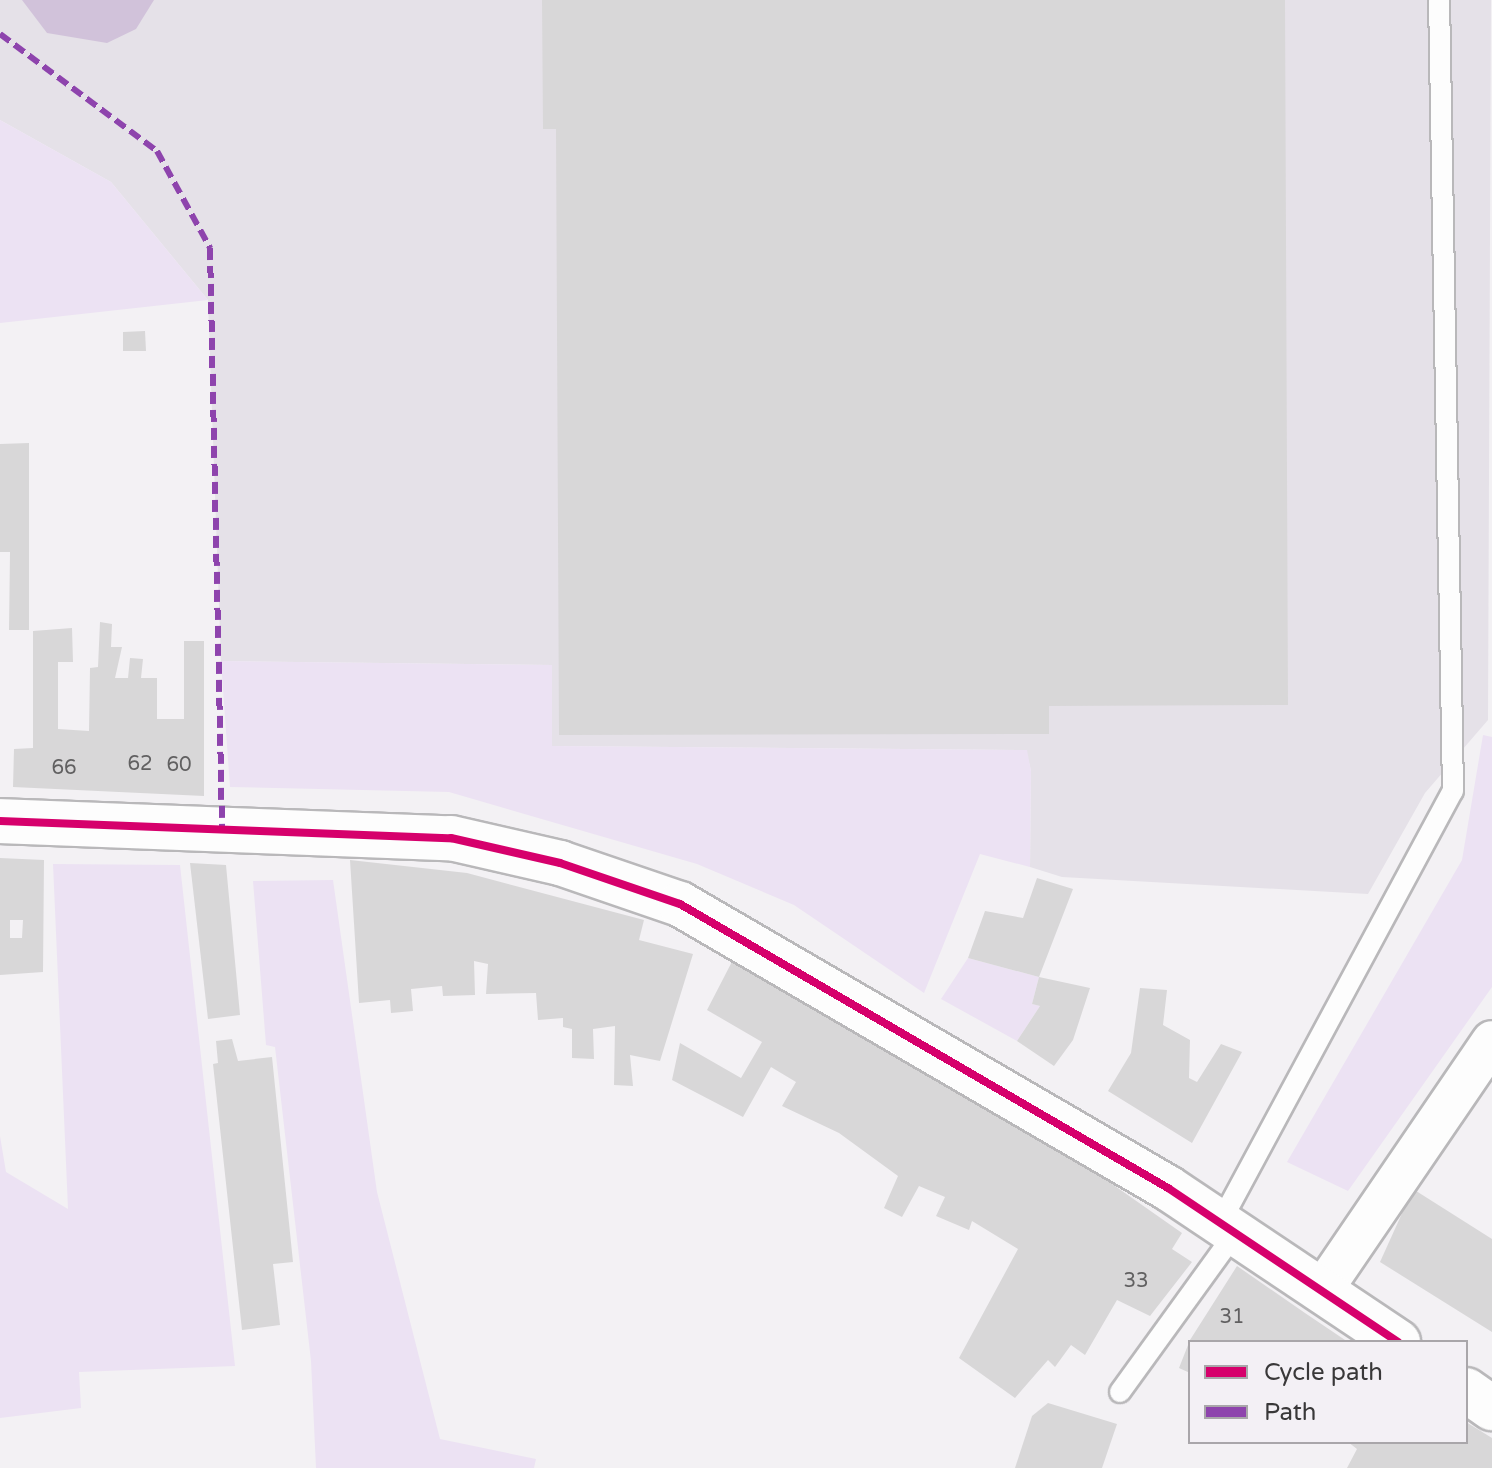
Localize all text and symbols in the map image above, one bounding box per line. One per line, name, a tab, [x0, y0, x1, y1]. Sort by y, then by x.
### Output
house number: 62	[127, 752, 153, 776]
house number: 60	[166, 753, 192, 777]
house number: 66	[51, 756, 77, 780]
house number: 33	[1123, 1269, 1149, 1293]
house number: 31	[1219, 1305, 1245, 1329]
legend	[1188, 1340, 1468, 1444]
text: Cycle path	[1264, 1358, 1383, 1387]
text: Path	[1264, 1398, 1317, 1427]

